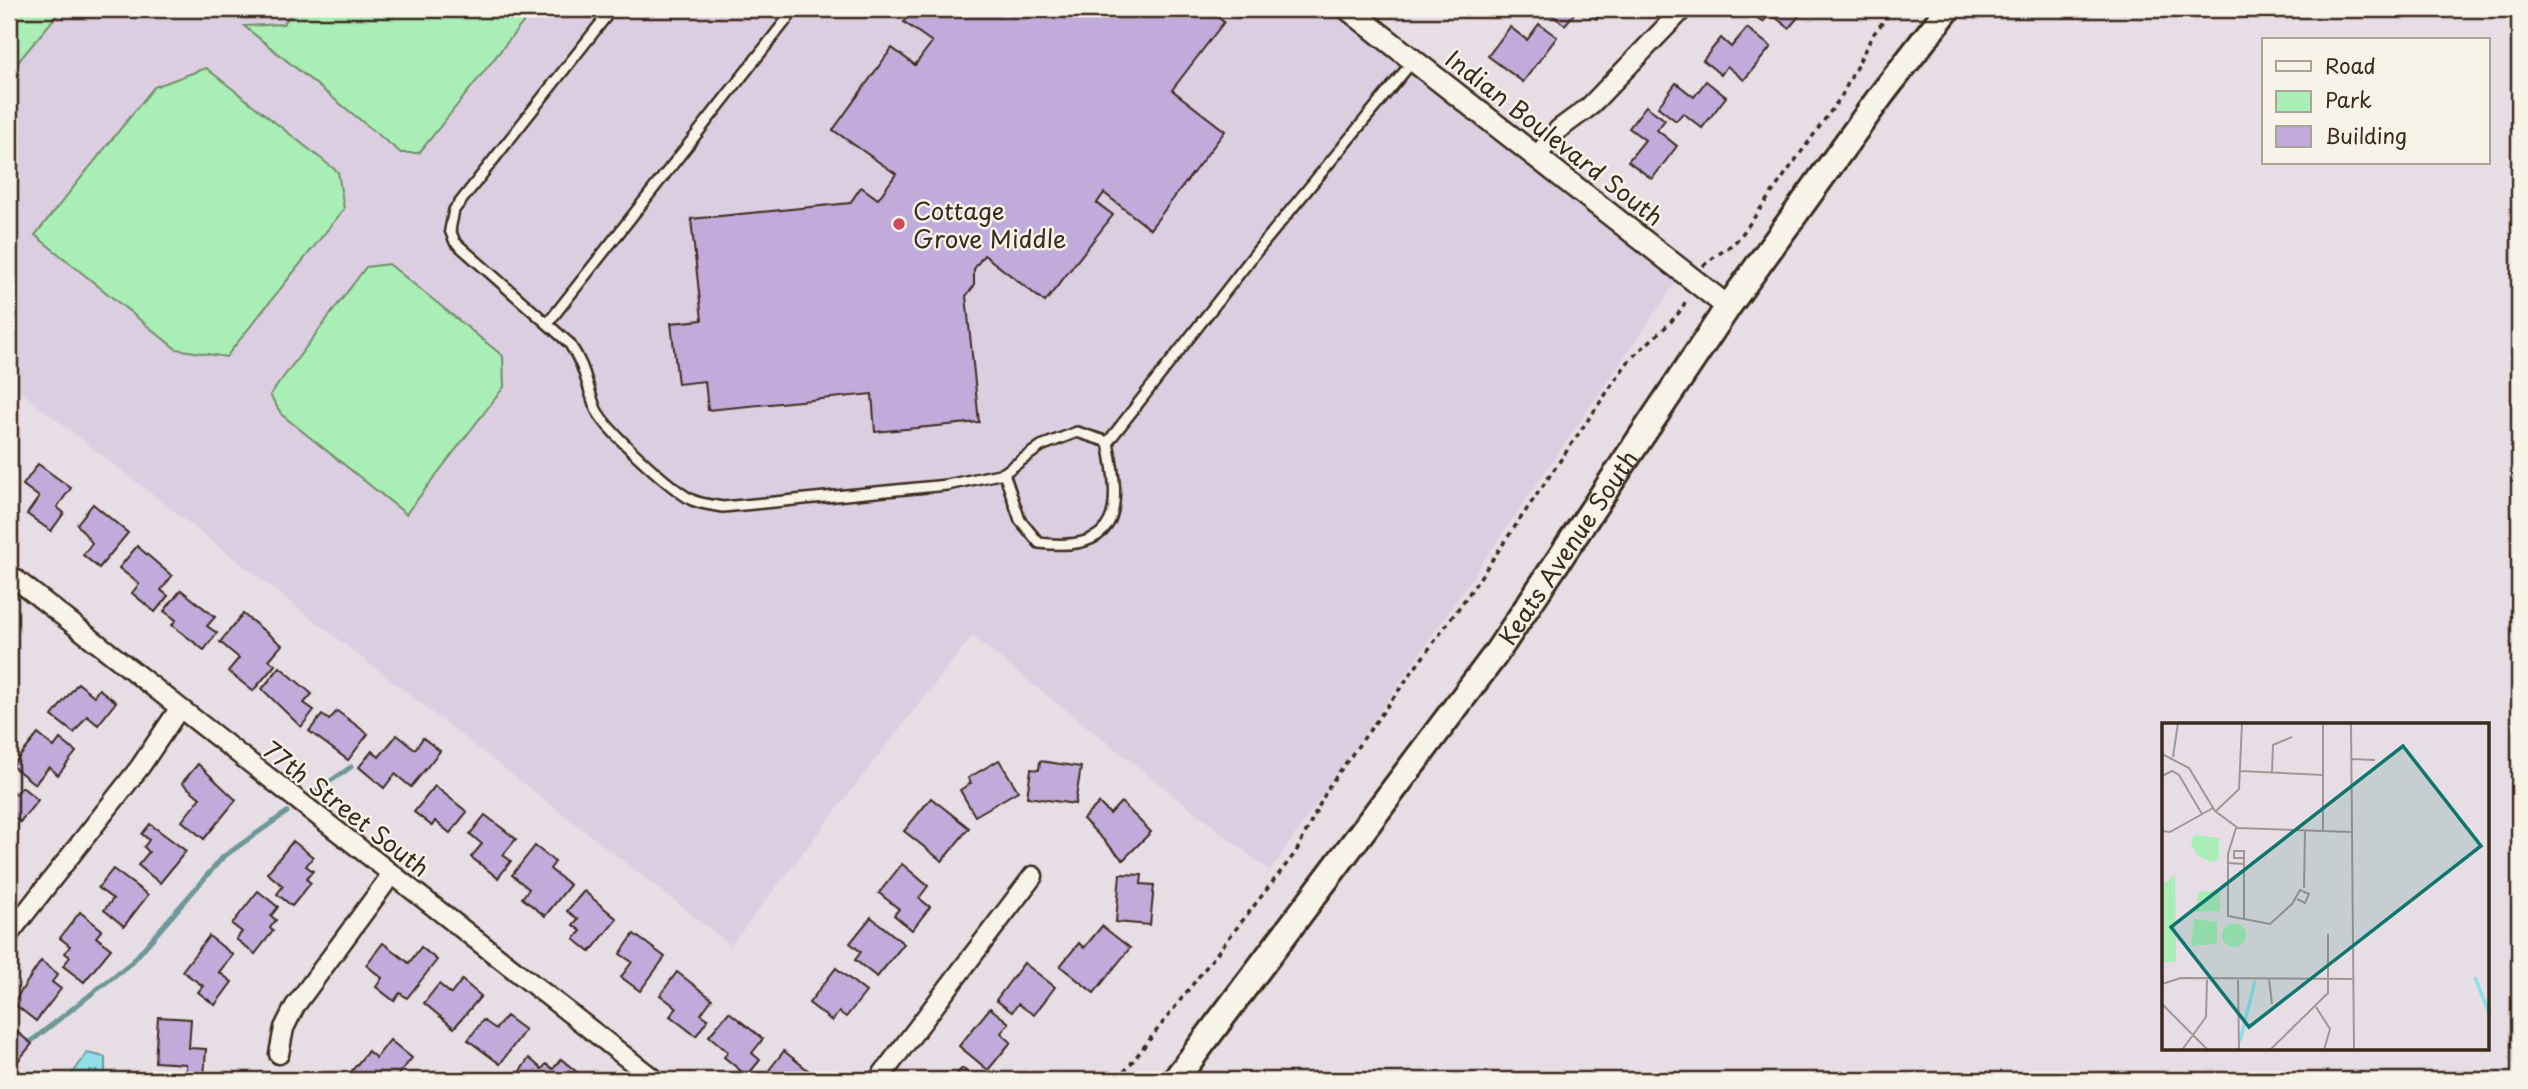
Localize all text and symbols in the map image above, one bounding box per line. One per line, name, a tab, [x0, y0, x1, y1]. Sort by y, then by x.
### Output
legend	[2262, 38, 2490, 164]
street label: Indian Boulevard South	[1438, 40, 1672, 234]
text: Road	[2325, 49, 2376, 81]
text: Park	[2325, 83, 2372, 115]
text: Building	[2325, 119, 2407, 151]
place label: Cottage Grove Middle	[913, 192, 1067, 256]
marker: Cottage Grove Middle	[891, 216, 907, 232]
street label: Keats Avenue South	[1489, 442, 1646, 652]
inset map	[2162, 723, 2490, 1050]
street label: 77th Street South	[256, 732, 438, 884]

